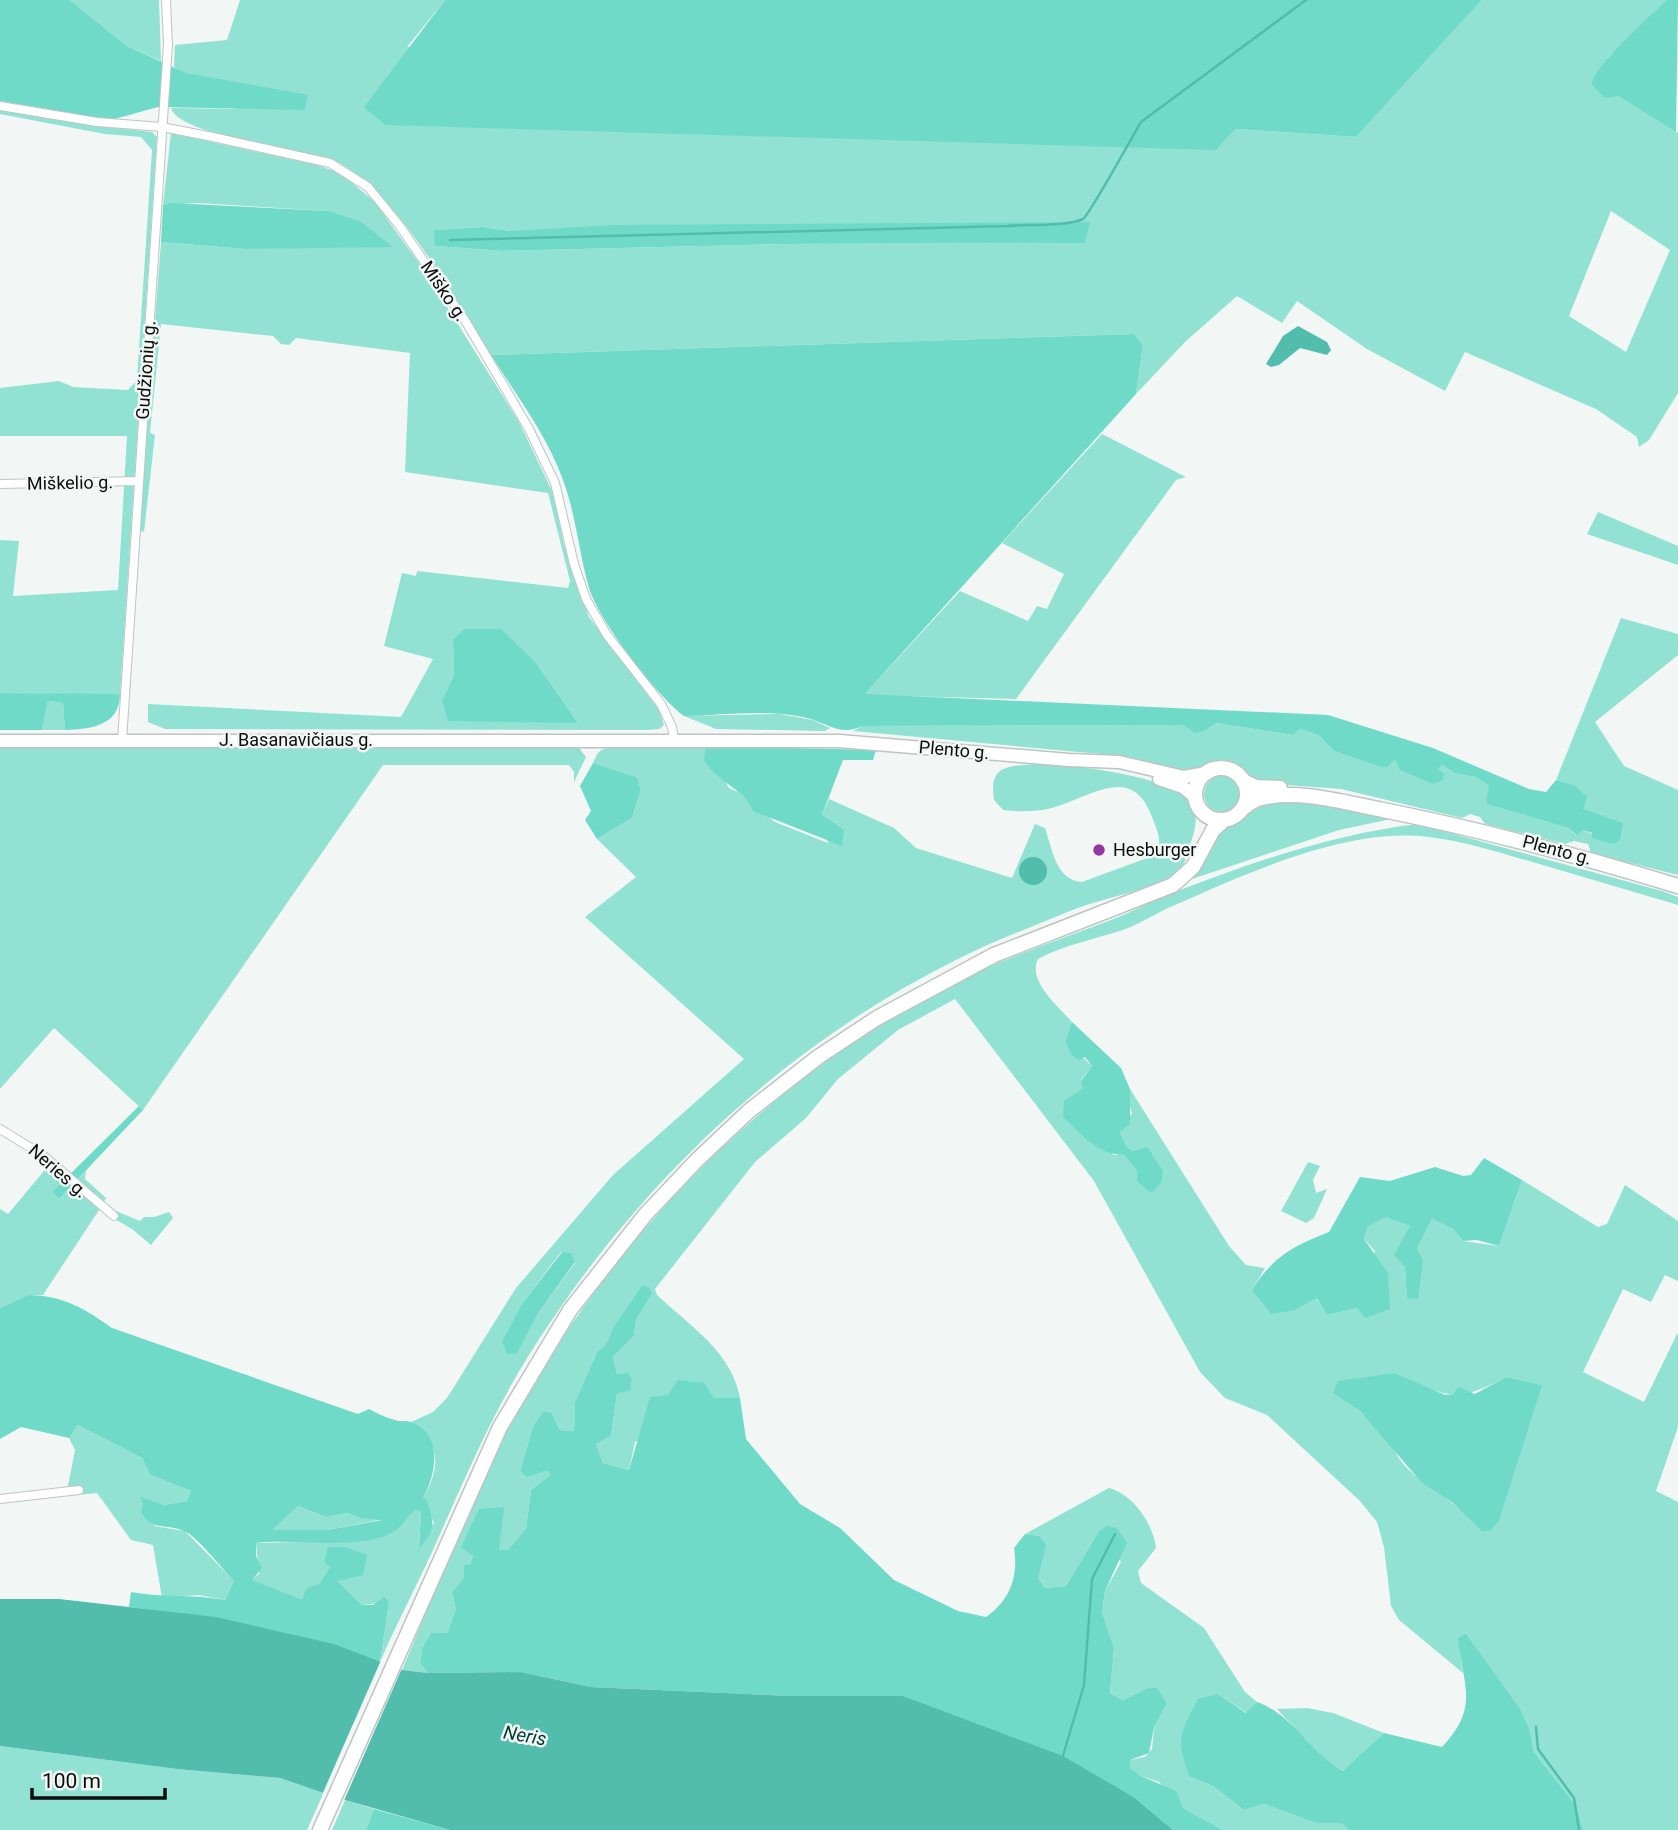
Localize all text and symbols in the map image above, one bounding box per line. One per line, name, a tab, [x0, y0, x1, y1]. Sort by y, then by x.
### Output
street label: Miško g.	[417, 257, 472, 325]
street label: Gudžionių g.	[132, 320, 159, 420]
street label: Miškelio g.	[27, 471, 113, 494]
street label: J. Basanavičiaus g.	[219, 729, 373, 750]
street label: Plento g.	[918, 736, 990, 763]
street label: Plento g.	[1520, 830, 1594, 869]
place label: Hesburger	[1113, 839, 1196, 860]
marker: Hesburger	[1091, 842, 1107, 858]
street label: Neries g.	[25, 1139, 92, 1202]
water label: Neris	[502, 1720, 548, 1751]
scale bar	[32, 1756, 164, 1800]
text: 100 m	[42, 1769, 101, 1793]

